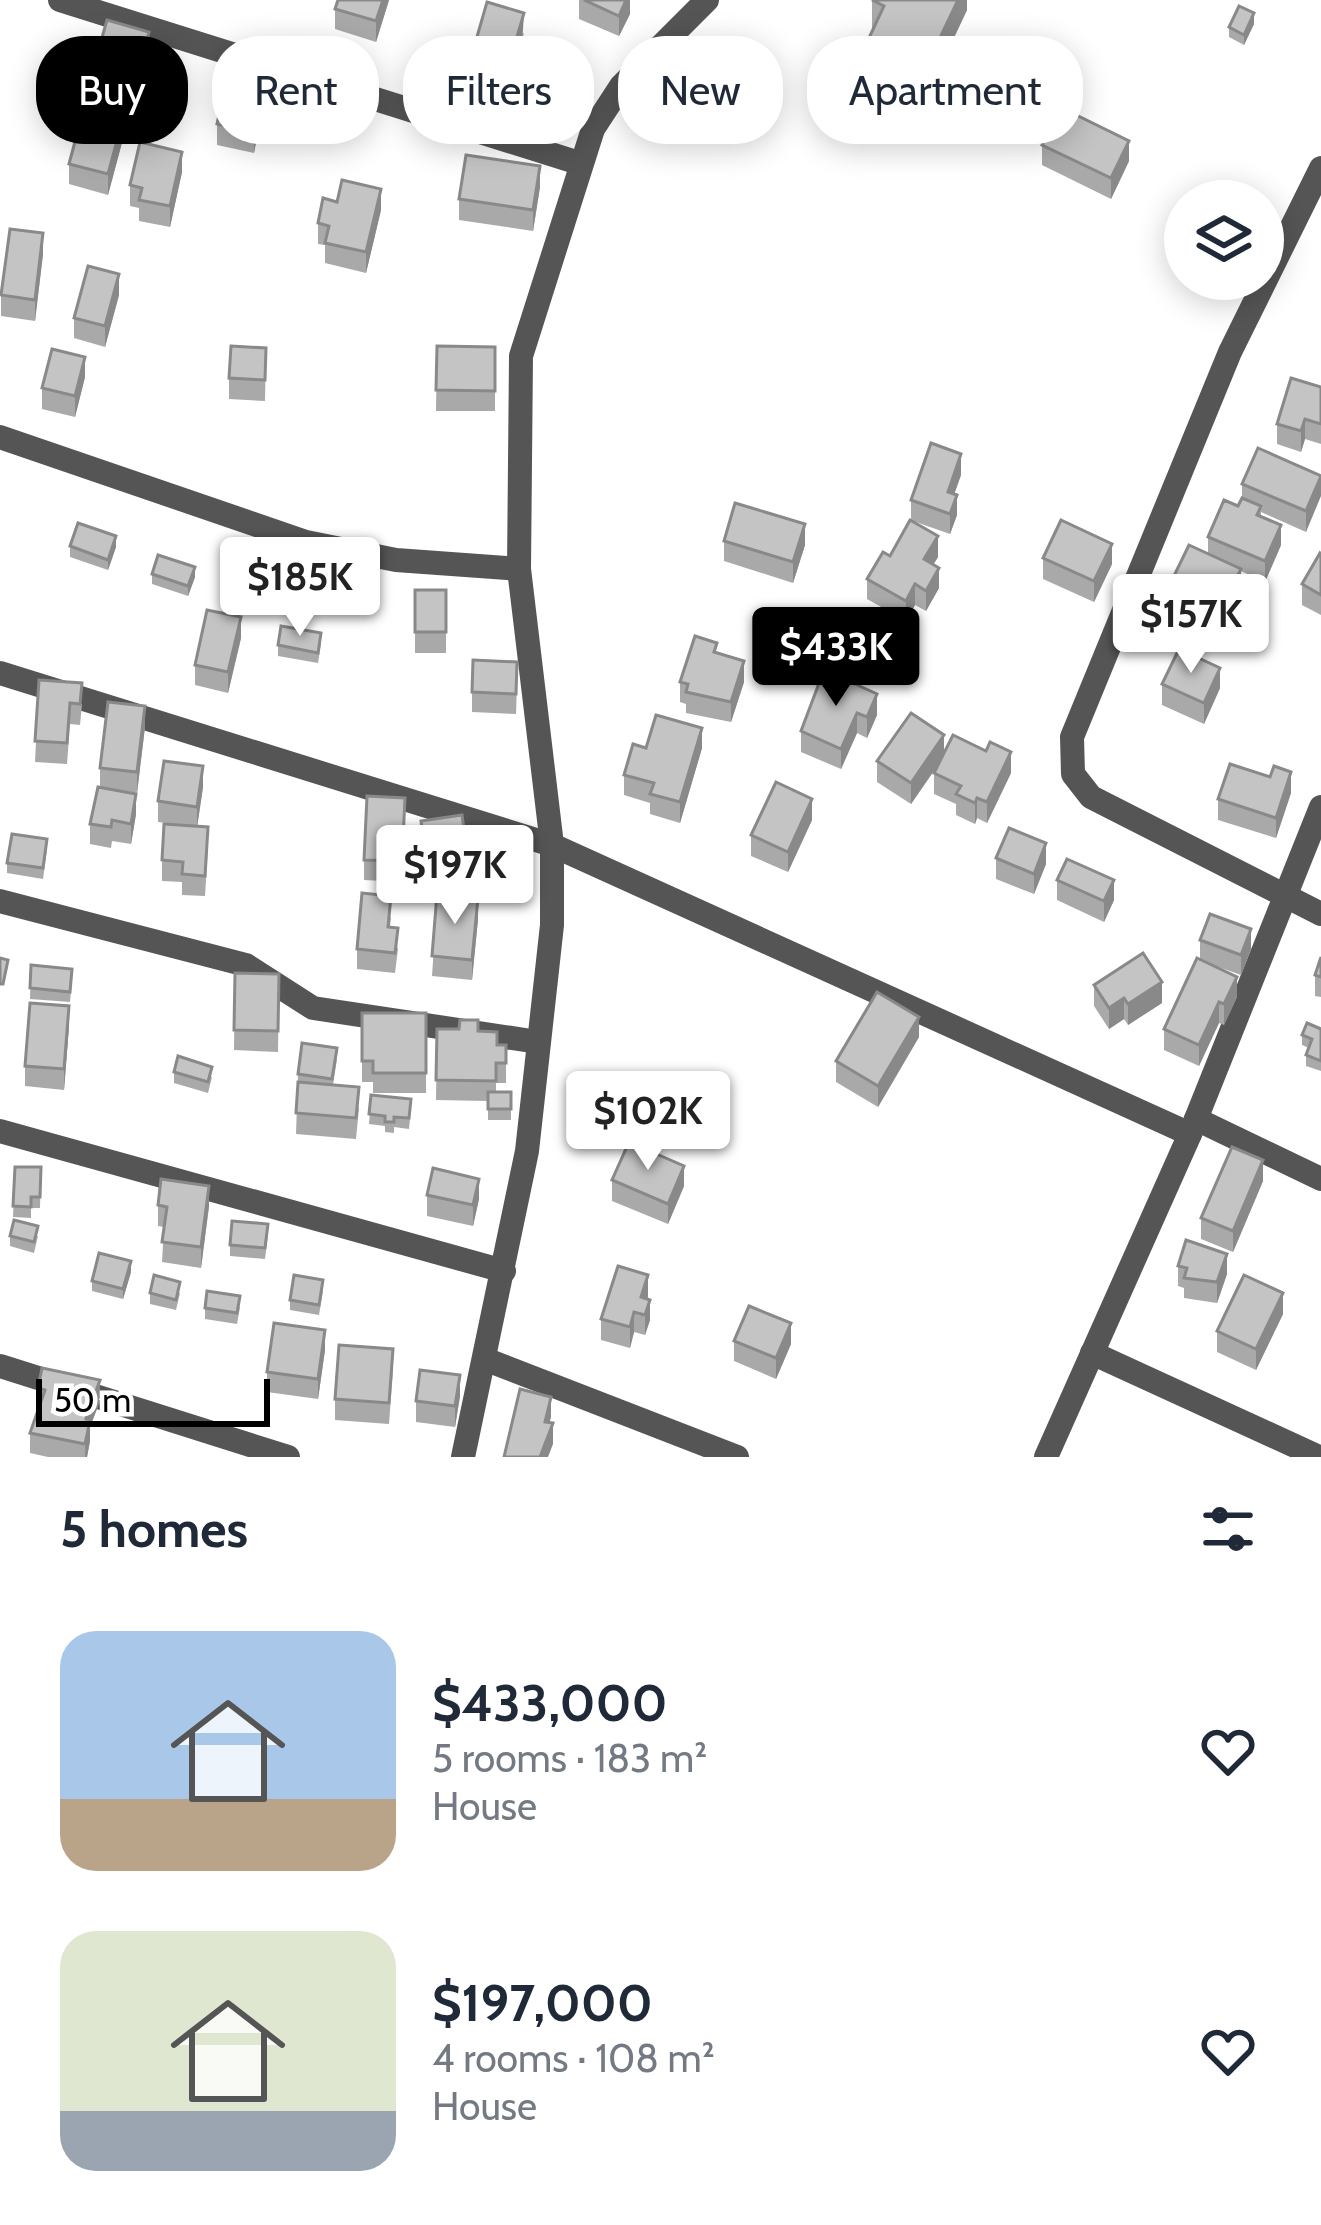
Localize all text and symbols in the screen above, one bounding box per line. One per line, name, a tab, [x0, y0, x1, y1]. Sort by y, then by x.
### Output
chip: Buy	[36, 36, 188, 144]
chip: Rent	[212, 36, 379, 144]
chip: Filters	[403, 36, 594, 144]
chip: New	[618, 36, 783, 144]
chip: Apartment	[807, 36, 1083, 144]
map controls	[1164, 180, 1284, 300]
button: layers	[1164, 180, 1284, 300]
pin: $185K	[216, 537, 384, 639]
text: $185K	[247, 552, 353, 600]
pin: $157K	[1107, 574, 1275, 676]
text: $157K	[1140, 589, 1242, 637]
pin: $433K	[752, 607, 920, 709]
text: $433K	[779, 622, 893, 670]
pin: $197K	[371, 825, 539, 927]
text: $197K	[403, 840, 507, 888]
pin: $102K	[564, 1071, 732, 1173]
text: $102K	[593, 1086, 703, 1134]
scale bar	[36, 1373, 270, 1426]
text: 50 m	[54, 1380, 131, 1420]
icon: filters	[1195, 1496, 1261, 1562]
text: 5 homes	[60, 1498, 248, 1560]
text: $433,000	[432, 1672, 668, 1734]
icon: home	[156, 1679, 300, 1823]
icon: heart	[1195, 1718, 1261, 1784]
text: 5 rooms · 183 m²	[432, 1734, 707, 1782]
text: House	[432, 1782, 537, 1830]
text: $197,000	[432, 1972, 653, 2034]
icon: home	[156, 1979, 300, 2123]
icon: heart	[1195, 2018, 1261, 2084]
text: 4 rooms · 108 m²	[432, 2034, 715, 2082]
text: House	[432, 2082, 537, 2130]

